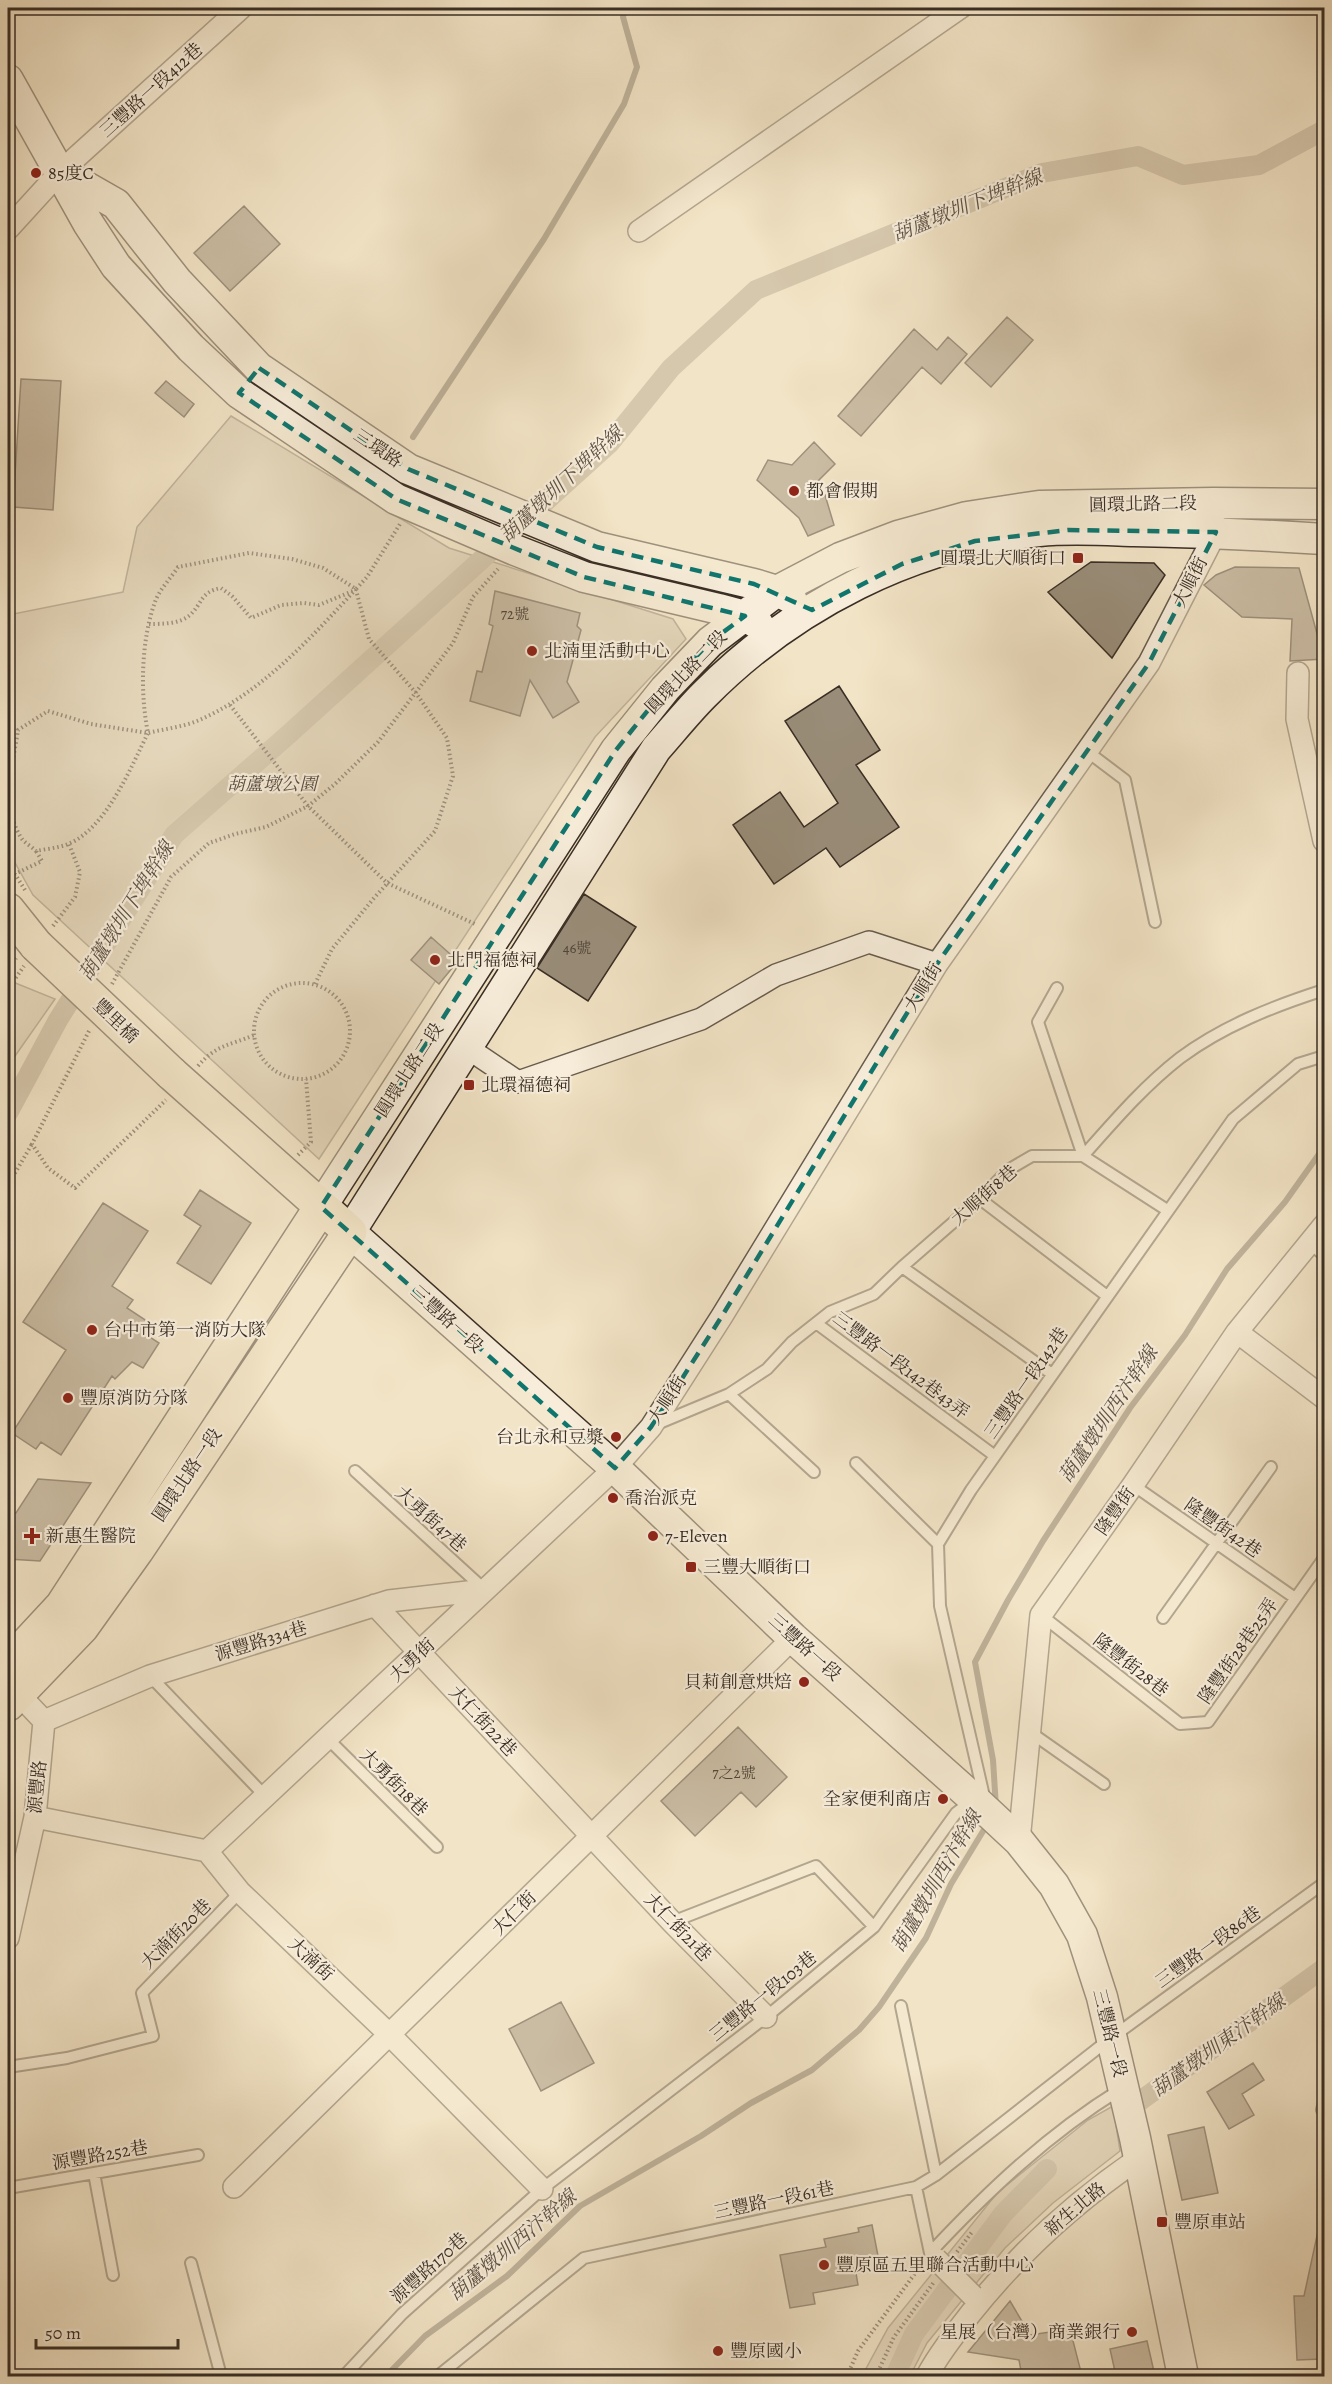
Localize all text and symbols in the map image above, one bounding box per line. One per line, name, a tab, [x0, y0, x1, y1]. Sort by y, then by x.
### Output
street label: 三豐路一段412巷	[94, 37, 208, 143]
place label: 85度C	[48, 161, 94, 185]
water label: 葫蘆墩圳下埤幹線	[888, 162, 1048, 248]
marker: 85度C	[29, 166, 43, 180]
water label: 葫蘆墩圳下埤幹線	[494, 419, 631, 549]
street label: 三環路	[349, 423, 407, 473]
place label: 都會假期	[806, 479, 878, 503]
marker: 都會假期	[787, 484, 801, 498]
street label: 圓環北路二段	[1089, 491, 1197, 517]
place label: 圓環北大順街口	[940, 546, 1066, 570]
marker: 圓環北大順街口	[1071, 551, 1085, 565]
street label: 大順街	[1167, 552, 1213, 612]
house number: 72號	[501, 604, 529, 624]
street label: 圓環北路二段	[640, 625, 732, 719]
place label: 北湳里活動中心	[544, 639, 670, 663]
marker: 北湳里活動中心	[525, 644, 539, 658]
park label: 葫蘆墩公園	[227, 772, 320, 796]
water label: 葫蘆墩圳下埤幹線	[73, 835, 181, 986]
house number: 46號	[563, 938, 591, 958]
place label: 北門福德祠	[447, 948, 537, 972]
marker: 北門福德祠	[428, 953, 442, 967]
street label: 大順街	[899, 958, 947, 1016]
street label: 豐里橋	[88, 994, 144, 1048]
street label: 圓環北路二段	[370, 1018, 448, 1122]
place label: 北環福德祠	[481, 1073, 571, 1097]
marker: 北環福德祠	[462, 1078, 476, 1092]
street label: 大順街8巷	[946, 1159, 1022, 1231]
street label: 三豐路一段	[406, 1280, 488, 1358]
street label: 三豐路一段142巷43弄	[828, 1306, 974, 1424]
place label: 台中市第一消防大隊	[104, 1318, 266, 1342]
marker: 台中市第一消防大隊	[85, 1323, 99, 1337]
street label: 三豐路一段142巷	[979, 1323, 1073, 1443]
water label: 葫蘆燉圳西汴幹線	[1052, 1339, 1165, 1488]
street label: 大順街	[642, 1371, 692, 1429]
place label: 豐原消防分隊	[80, 1386, 188, 1410]
marker: 豐原消防分隊	[61, 1391, 75, 1405]
street label: 圓環北路一段	[147, 1424, 227, 1526]
place label: 台北永和豆漿	[496, 1425, 604, 1449]
marker: 台北永和豆漿	[609, 1430, 623, 1444]
street label: 大勇街47巷	[390, 1481, 472, 1557]
street label: 隆豐街	[1090, 1482, 1140, 1540]
place label: 喬治派克	[625, 1486, 697, 1510]
marker: 喬治派克	[606, 1491, 620, 1505]
street label: 隆豐街42巷	[1180, 1493, 1266, 1563]
place label: 新惠生醫院	[46, 1524, 136, 1548]
place label: 7-Eleven	[665, 1524, 728, 1548]
marker: 新惠生醫院	[23, 1527, 41, 1545]
marker: 7-Eleven	[646, 1529, 660, 1543]
place label: 三豐大順街口	[703, 1555, 811, 1579]
marker: 三豐大順街口	[684, 1560, 698, 1574]
street label: 隆豐街28巷25弄	[1193, 1594, 1283, 1708]
street label: 三豐路一段	[764, 1608, 846, 1686]
street label: 源豐路334巷	[212, 1616, 310, 1666]
street label: 隆豐街28巷	[1088, 1628, 1174, 1702]
street label: 大勇街	[384, 1633, 440, 1687]
place label: 貝莉創意烘焙	[684, 1670, 792, 1694]
marker: 貝莉創意烘焙	[797, 1675, 811, 1689]
street label: 大仁街22巷	[444, 1680, 522, 1762]
street label: 大勇街18巷	[355, 1743, 433, 1821]
street label: 源豐路	[22, 1759, 52, 1815]
house number: 7之2號	[712, 1763, 756, 1783]
place label: 全家便利商店	[823, 1787, 931, 1811]
marker: 全家便利商店	[936, 1792, 950, 1806]
water label: 葫蘆燉圳西汴幹線	[885, 1803, 989, 1957]
street label: 大仁街	[486, 1885, 542, 1941]
street label: 大仁街21巷	[639, 1887, 717, 1967]
street label: 大湳街20巷	[136, 1894, 216, 1974]
street label: 三豐路一段86巷	[1150, 1901, 1266, 1993]
street label: 大湳街	[283, 1932, 339, 1986]
street label: 三豐路一段103巷	[704, 1945, 822, 2047]
street label: 三豐路一段	[1087, 1986, 1133, 2080]
water label: 葫蘆墩圳東汴幹線	[1146, 1986, 1293, 2103]
street label: 源豐路252巷	[50, 2135, 150, 2175]
street label: 三豐路一段61巷	[712, 2176, 836, 2224]
street label: 新生北路	[1040, 2177, 1110, 2241]
water label: 葫蘆燉圳西汴幹線	[442, 2182, 584, 2307]
place label: 豐原車站	[1174, 2210, 1246, 2234]
marker: 豐原車站	[1155, 2215, 1169, 2229]
street label: 源豐路170巷	[386, 2227, 472, 2309]
place label: 豐原區五里聯合活動中心	[836, 2253, 1034, 2277]
marker: 豐原區五里聯合活動中心	[817, 2258, 831, 2272]
scale bar	[36, 2312, 178, 2350]
place label: 星展（台灣）商業銀行	[940, 2320, 1120, 2344]
text: 50 m	[45, 2321, 81, 2345]
marker: 星展（台灣）商業銀行	[1125, 2325, 1139, 2339]
place label: 豐原國小	[730, 2339, 802, 2363]
marker: 豐原國小	[711, 2344, 725, 2358]

